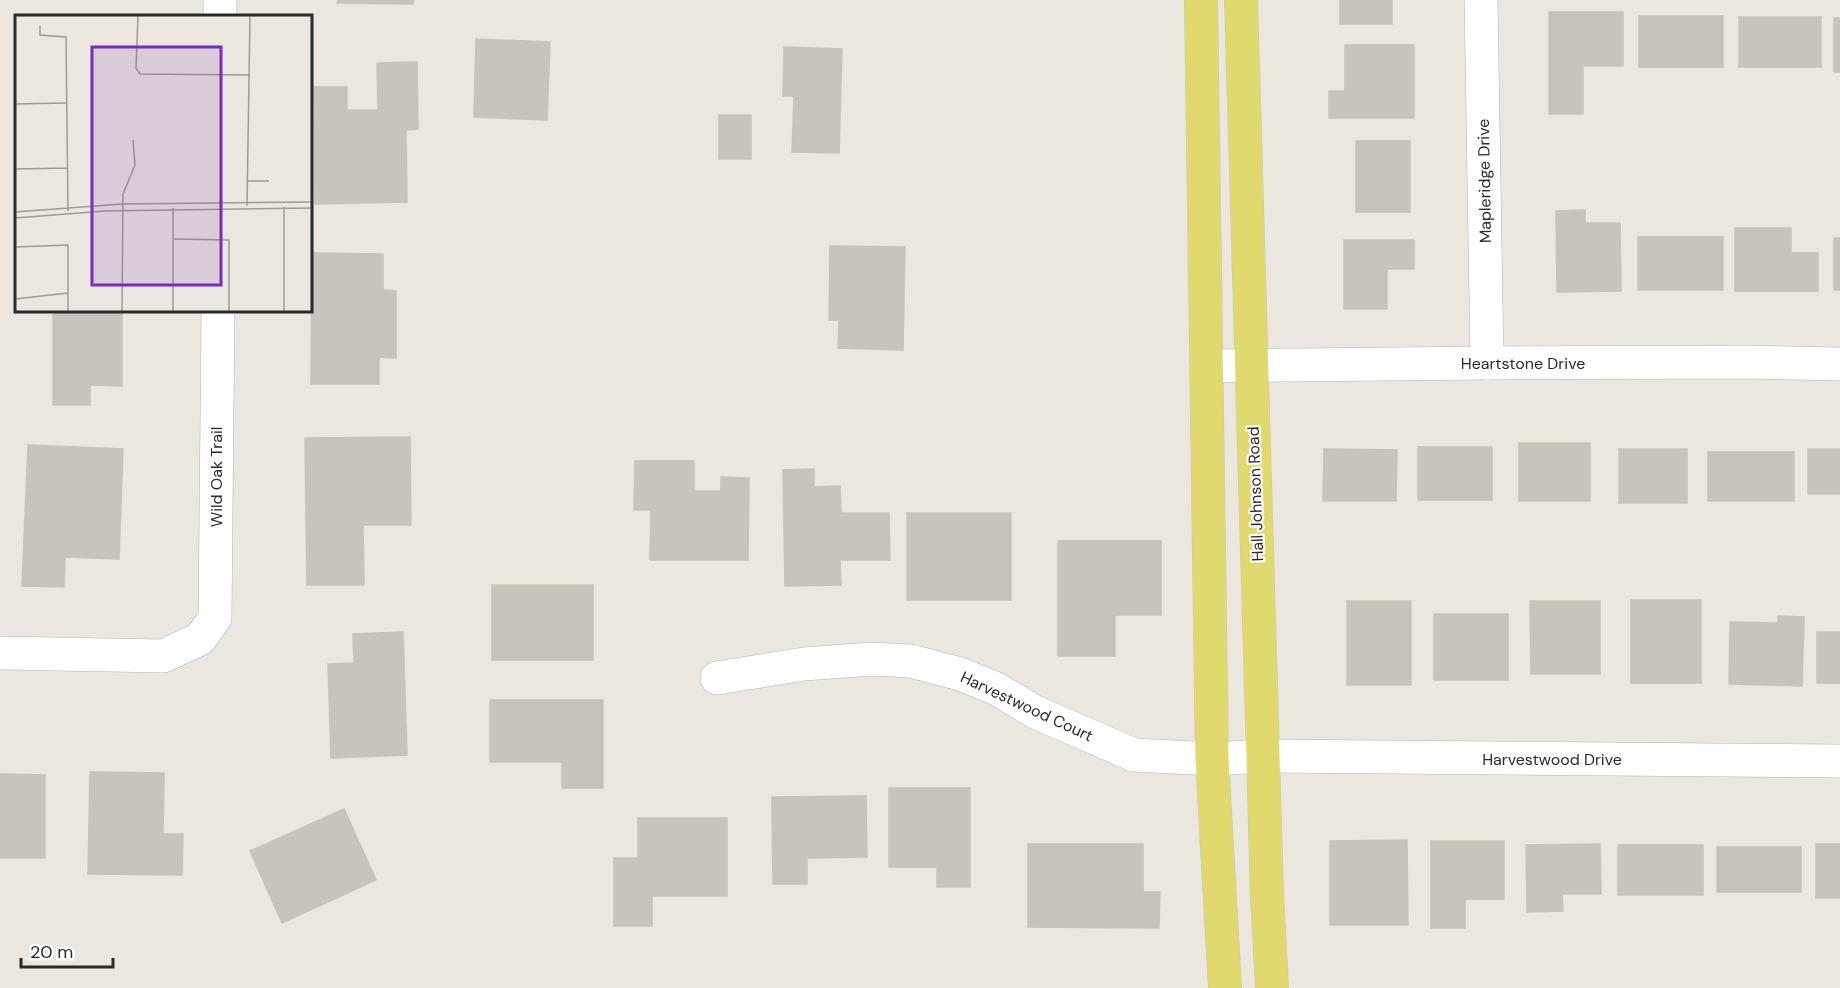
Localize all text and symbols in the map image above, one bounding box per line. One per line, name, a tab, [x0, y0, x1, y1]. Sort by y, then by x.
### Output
inset map	[15, 15, 312, 312]
street label: Mapleridge Drive	[1473, 119, 1496, 243]
street label: Heartstone Drive	[1461, 353, 1585, 374]
street label: Hall Johnson Road	[1243, 426, 1268, 562]
street label: Wild Oak Trail	[206, 427, 227, 527]
street label: Harvestwood Court	[957, 666, 1097, 746]
street label: Harvestwood Drive	[1482, 749, 1622, 770]
scale bar	[21, 931, 112, 969]
text: 20 m	[30, 940, 73, 964]

